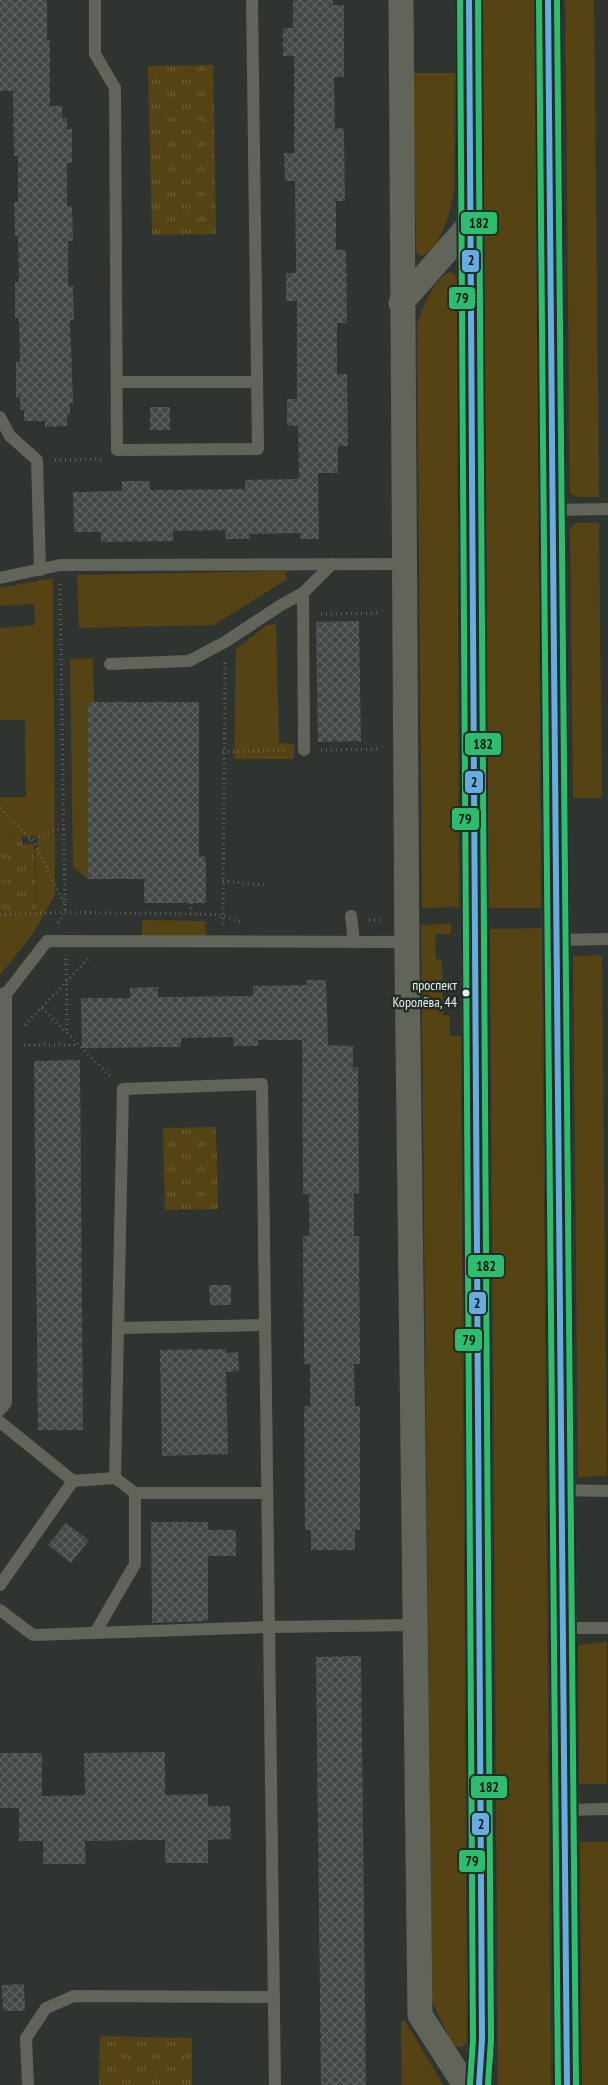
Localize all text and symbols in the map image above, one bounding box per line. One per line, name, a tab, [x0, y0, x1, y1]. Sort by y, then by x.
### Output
line badge: 182	[460, 211, 498, 235]
text: 182	[469, 214, 489, 232]
line badge: 2	[461, 249, 480, 273]
text: 2	[468, 251, 474, 269]
line badge: 79	[448, 286, 476, 310]
text: 79	[455, 289, 469, 307]
line badge: 182	[464, 732, 502, 756]
text: 182	[473, 735, 493, 753]
line badge: 2	[464, 770, 484, 794]
text: 2	[471, 773, 477, 791]
line badge: 79	[451, 807, 480, 831]
text: 79	[458, 810, 472, 828]
place label: проспект Королёва, 44	[393, 976, 458, 1011]
marker: проспект Королёва, 44	[461, 988, 471, 998]
line badge: 182	[467, 1254, 505, 1278]
text: 182	[476, 1257, 496, 1275]
line badge: 2	[468, 1291, 487, 1315]
text: 2	[474, 1294, 480, 1312]
line badge: 79	[454, 1328, 483, 1352]
text: 79	[462, 1331, 476, 1349]
line badge: 182	[470, 1775, 508, 1799]
text: 182	[479, 1778, 499, 1796]
line badge: 2	[471, 1812, 490, 1836]
text: 2	[478, 1815, 484, 1833]
line badge: 79	[458, 1849, 486, 1873]
text: 79	[465, 1852, 479, 1870]

